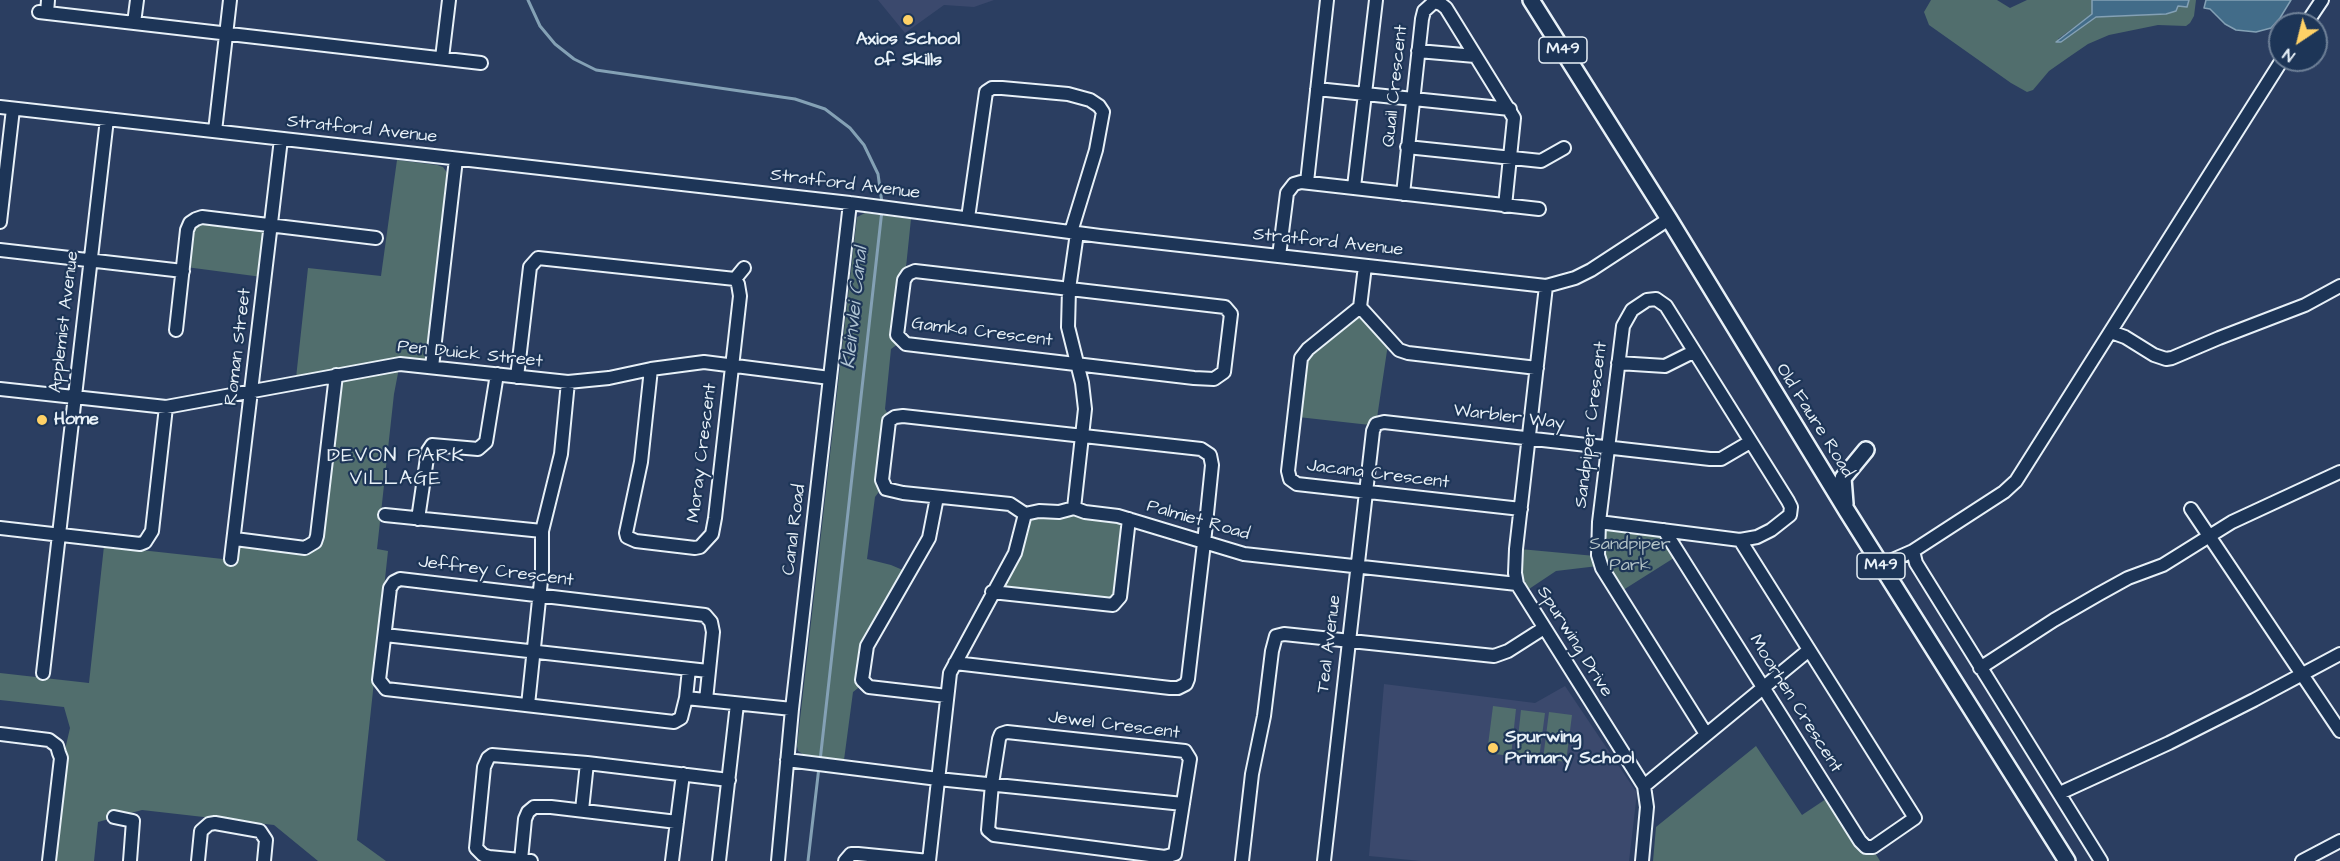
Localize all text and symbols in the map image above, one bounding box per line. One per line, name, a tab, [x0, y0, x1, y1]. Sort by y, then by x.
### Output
north arrow	[2268, 12, 2328, 72]
marker: Axios School of Skills	[901, 13, 915, 27]
street label: Quail Crescent	[1379, 24, 1413, 148]
place label: Axios School of Skills	[856, 29, 960, 72]
road number: M49	[1539, 37, 1587, 63]
text: N	[2278, 43, 2299, 67]
street label: Stratford Avenue	[286, 111, 438, 149]
street label: Stratford Avenue	[769, 165, 921, 205]
street label: Stratford Avenue	[1252, 224, 1404, 262]
water label: Kleinvlei Canal	[838, 246, 874, 370]
street label: Applemist Avenue	[46, 250, 84, 394]
street label: Roman Street	[221, 287, 257, 407]
street label: Gamka Crescent	[910, 314, 1054, 352]
street label: Pen Duick Street	[396, 337, 544, 373]
street label: Sandpiper Crescent	[1571, 341, 1613, 509]
street label: Old Faure Road	[1770, 360, 1858, 482]
street label: Moray Crescent	[684, 382, 722, 524]
street label: Warbler Way	[1452, 400, 1566, 436]
place label: Home	[54, 409, 99, 431]
marker: Home	[35, 413, 49, 427]
district label: DEVON PARK VILLAGE	[327, 445, 465, 492]
street label: Jacana Crescent	[1305, 456, 1451, 494]
street label: Canal Road	[779, 483, 811, 577]
street label: Palmiet Road	[1144, 496, 1252, 546]
park label: Sandpiper Park	[1589, 534, 1671, 576]
street label: Jeffrey Crescent	[417, 552, 575, 592]
road number: M49	[1857, 553, 1905, 579]
street label: Spurwing Drive	[1531, 582, 1617, 702]
street label: Teal Avenue	[1313, 594, 1347, 694]
street label: Moorhen Crescent	[1744, 631, 1846, 777]
street label: Jewel Crescent	[1047, 707, 1181, 745]
place label: Spurwing Primary School	[1505, 727, 1634, 770]
marker: Spurwing Primary School	[1486, 741, 1500, 755]

